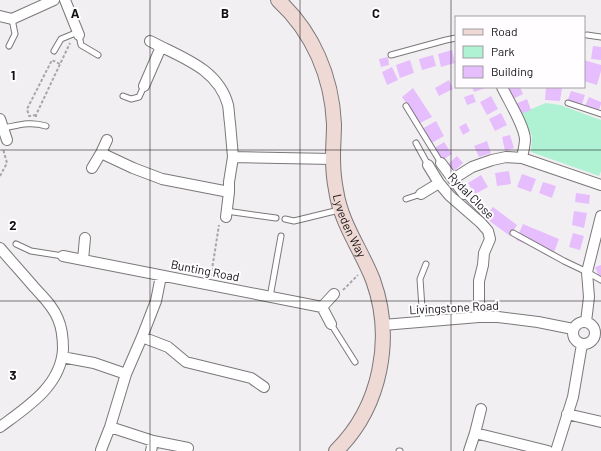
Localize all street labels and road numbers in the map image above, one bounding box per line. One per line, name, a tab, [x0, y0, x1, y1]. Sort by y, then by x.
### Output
street label: Rydal Close	[446, 169, 498, 221]
street label: Lyveden Way	[331, 193, 370, 260]
street label: Bunting Road	[170, 257, 241, 284]
street label: Livingstone Road	[409, 298, 499, 316]

